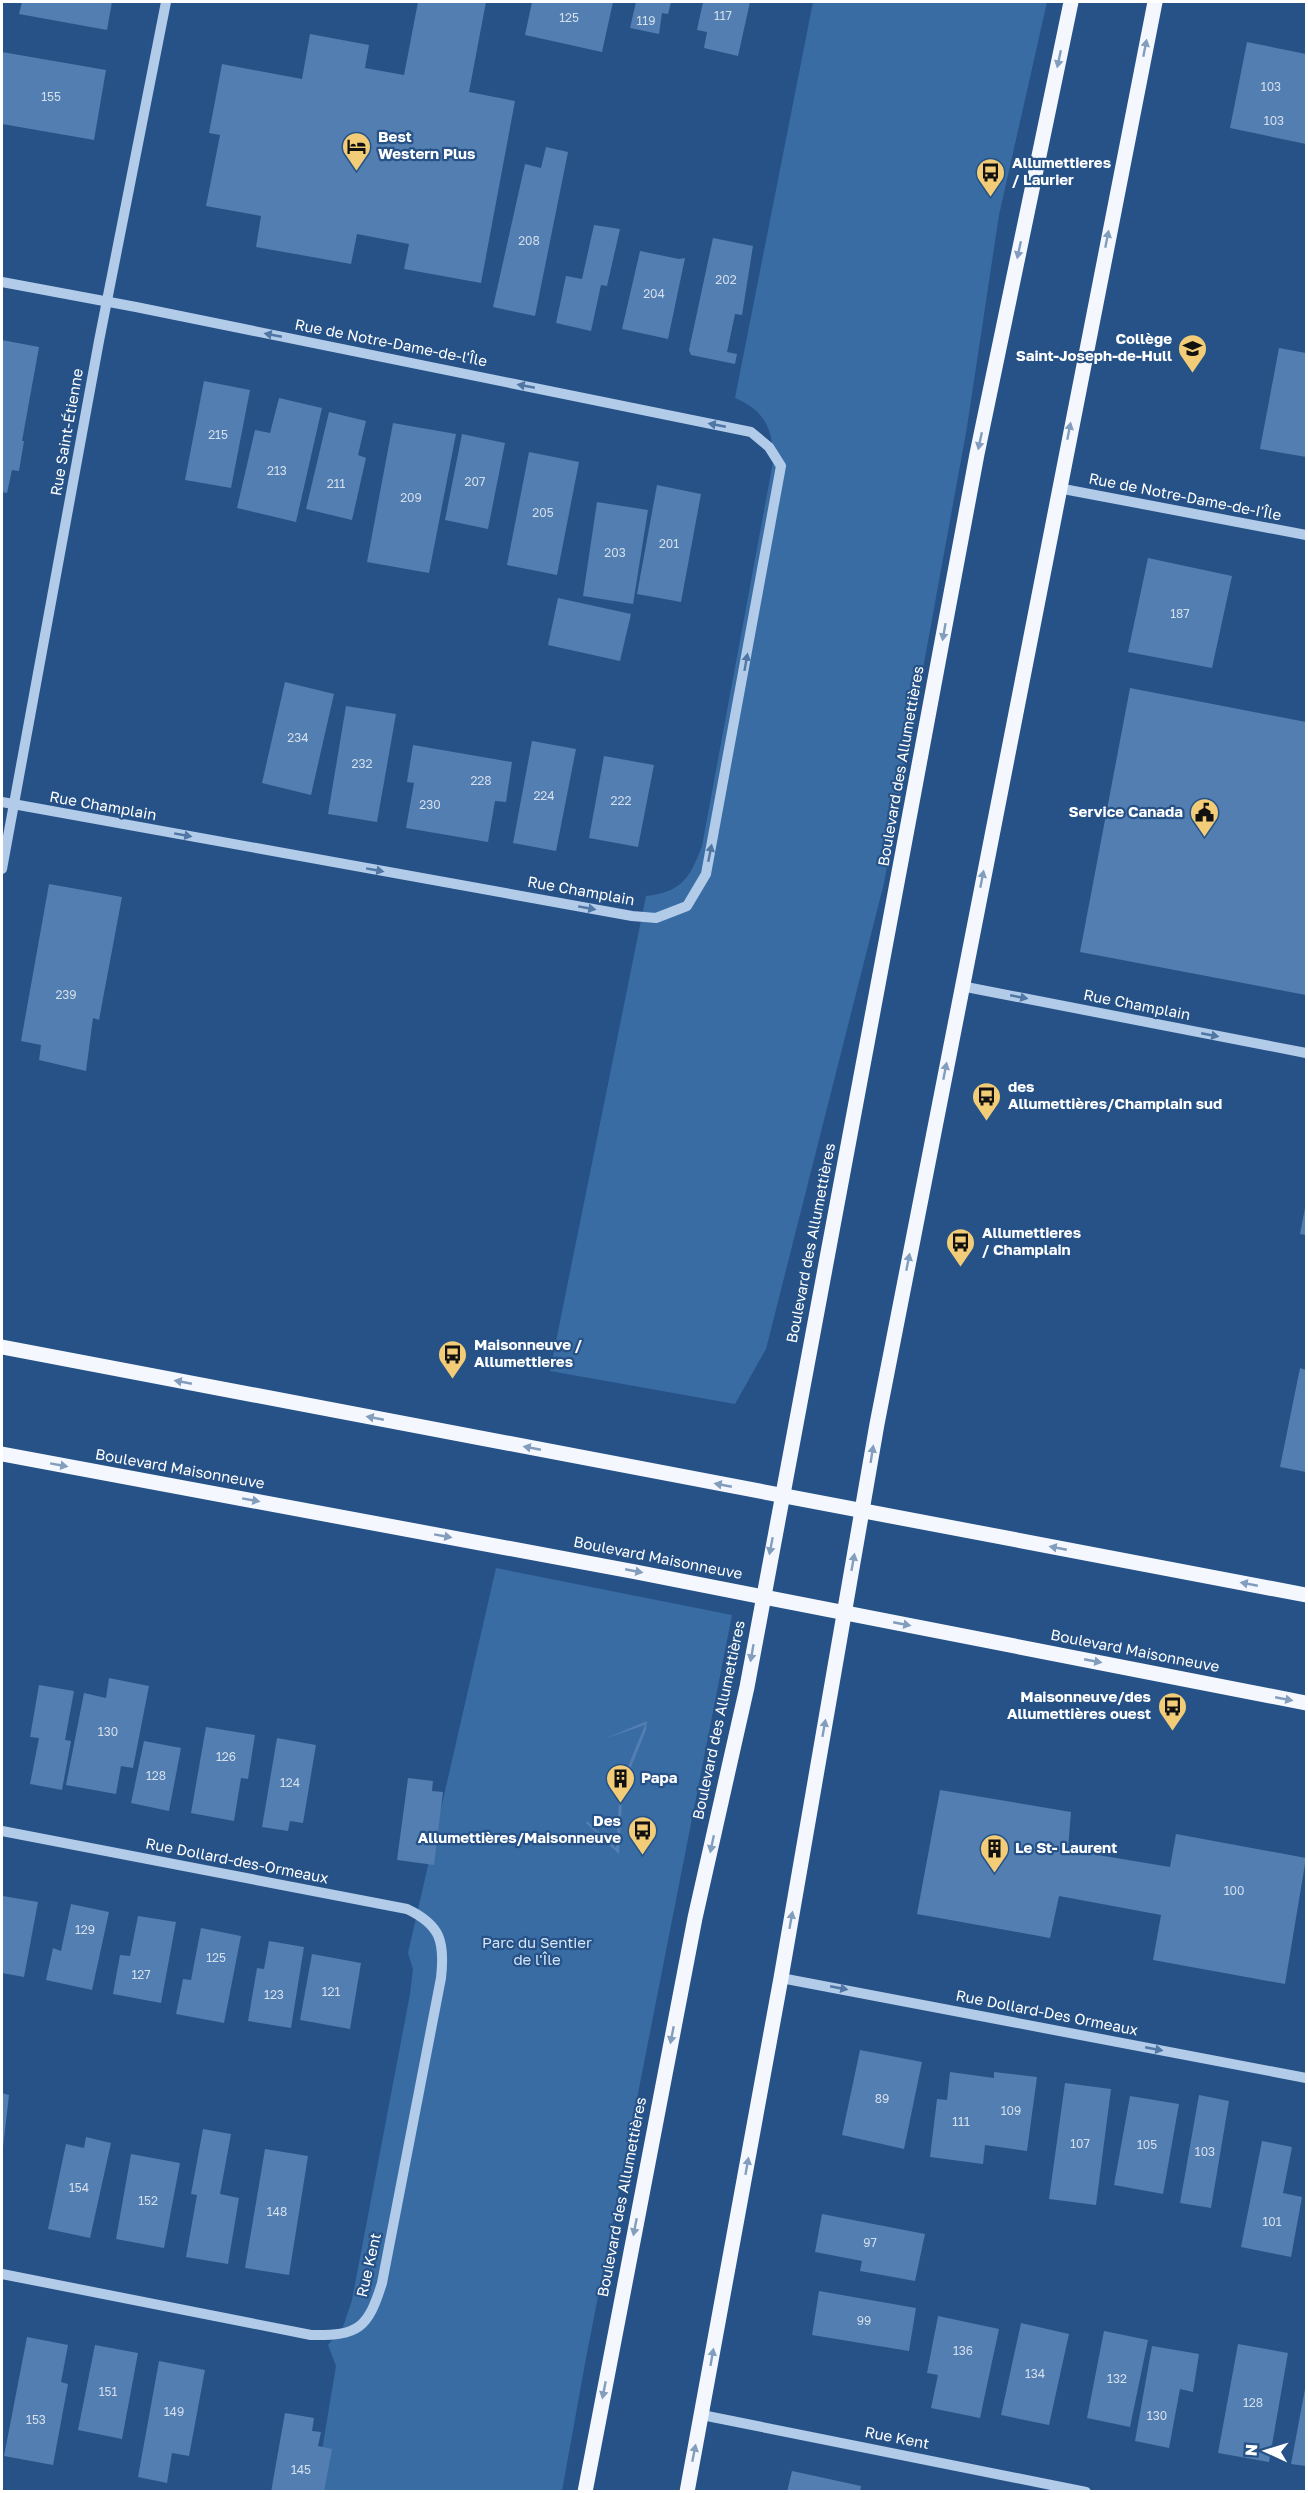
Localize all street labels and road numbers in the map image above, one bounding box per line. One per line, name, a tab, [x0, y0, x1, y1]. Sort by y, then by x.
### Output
street label: Rue de Notre-Dame-de-l'Île	[294, 315, 489, 370]
street label: Rue Saint-Étienne	[46, 366, 86, 497]
street label: Rue de Notre-Dame-de-I'Île	[1087, 468, 1283, 524]
street label: Boulevard des Allumettières	[874, 664, 927, 867]
street label: Rue Champlain	[48, 787, 158, 823]
street label: Rue Champlain	[526, 872, 636, 908]
street label: Rue Champlain	[1082, 985, 1192, 1023]
street label: Boulevard des Allumettières	[782, 1141, 838, 1344]
street label: Boulevard Maisonneuve	[94, 1444, 267, 1492]
street label: Boulevard Maisonneuve	[572, 1532, 744, 1582]
street label: Boulevard des Allumettières	[688, 1618, 748, 1821]
street label: Boulevard Maisonneuve	[1049, 1625, 1221, 1675]
street label: Rue Dollard-des-Ormeaux	[144, 1833, 330, 1887]
street label: Rue Dollard-Des Ormeaux	[955, 1986, 1140, 2039]
street label: Boulevard des Allumettières	[593, 2095, 649, 2298]
street label: Rue Kent	[352, 2231, 384, 2299]
street label: Rue Kent	[863, 2422, 931, 2452]

